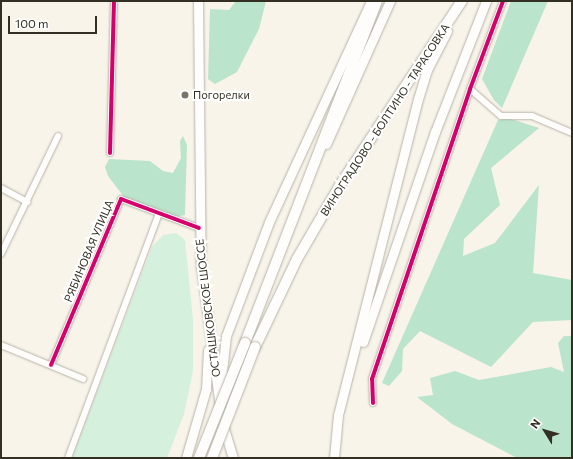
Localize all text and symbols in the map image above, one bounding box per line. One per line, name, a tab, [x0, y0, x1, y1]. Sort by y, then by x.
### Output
scale bar	[10, 8, 99, 34]
text: 100 m	[15, 16, 49, 30]
street label: ВИНОГРАДОВО - БОЛТИНО - ТАРАСОВКА	[318, 21, 452, 219]
place label: Погорелки	[193, 88, 250, 102]
marker: Погорелки	[180, 90, 190, 100]
street label: РЯБИНОВАЯ УЛИЦА	[61, 198, 117, 304]
street label: ОСТАШКОВСКОЕ ШОССЕ	[193, 238, 223, 378]
north arrow	[525, 411, 565, 451]
text: N	[527, 416, 543, 431]

